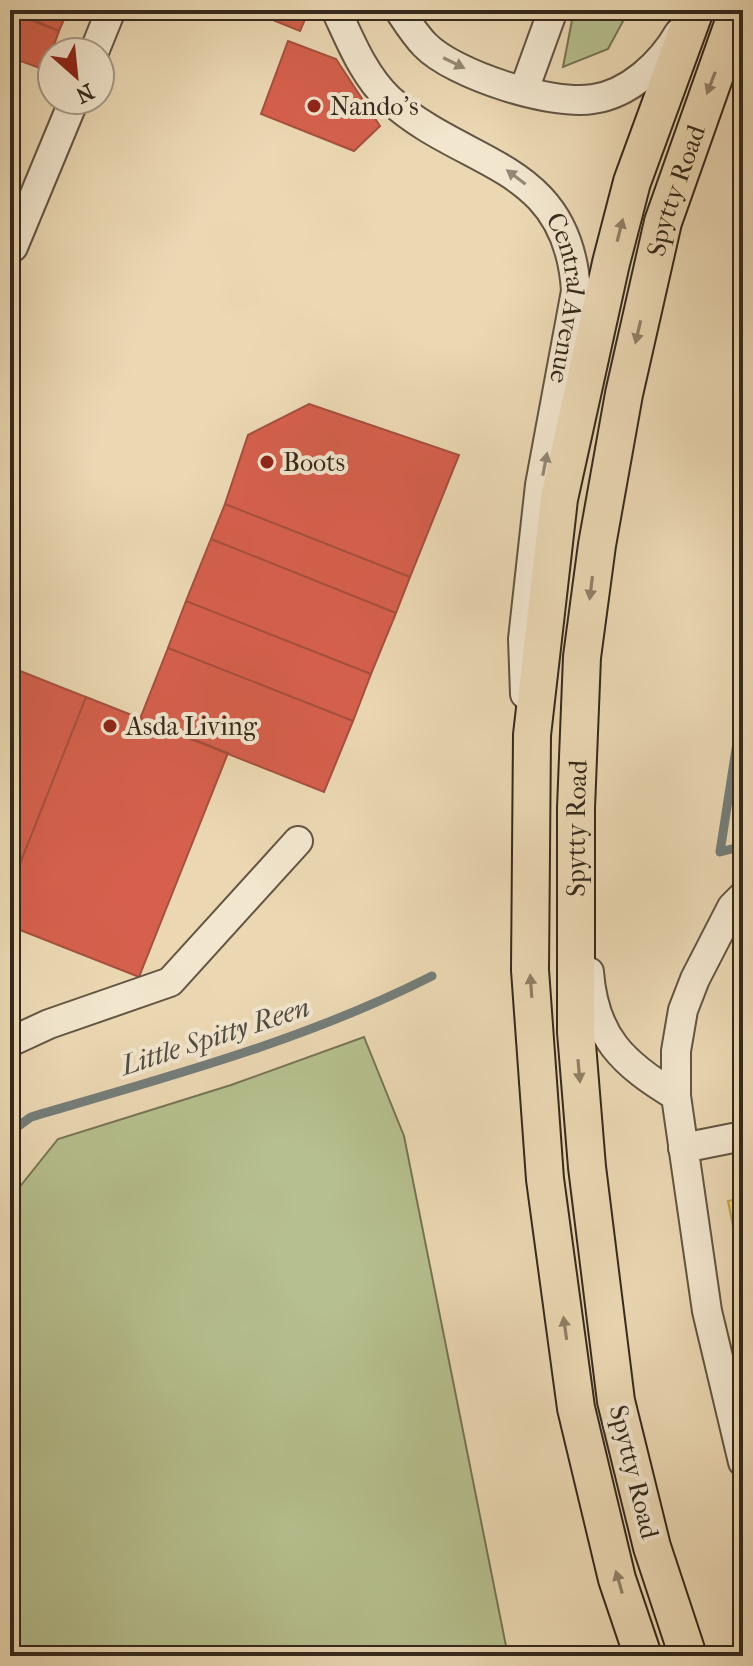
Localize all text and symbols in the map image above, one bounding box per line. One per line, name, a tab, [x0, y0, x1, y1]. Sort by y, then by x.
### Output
north arrow	[36, 36, 116, 116]
one-way arrow	[442, 56, 465, 70]
one-way arrow	[704, 71, 717, 95]
text: N	[71, 78, 98, 108]
place label: Nando's	[330, 91, 419, 122]
marker: Nando's	[305, 97, 323, 115]
street label: Spytty Road	[640, 120, 712, 259]
one-way arrow	[506, 170, 526, 186]
street label: Central Avenue	[540, 207, 592, 386]
one-way arrow	[614, 217, 626, 242]
one-way arrow	[631, 320, 644, 345]
place label: Boots	[283, 447, 345, 478]
one-way arrow	[539, 451, 551, 476]
marker: Boots	[258, 453, 276, 471]
one-way arrow	[584, 576, 597, 601]
place label: Asda Living	[125, 711, 258, 742]
marker: Asda Living	[101, 717, 119, 735]
street label: Spytty Road	[561, 759, 593, 897]
one-way arrow	[524, 973, 537, 998]
water label: Little Spitty Reen	[115, 990, 313, 1083]
one-way arrow	[573, 1059, 586, 1084]
one-way arrow	[558, 1315, 571, 1340]
street label: Spytty Road	[602, 1402, 666, 1543]
one-way arrow	[612, 1569, 625, 1593]

